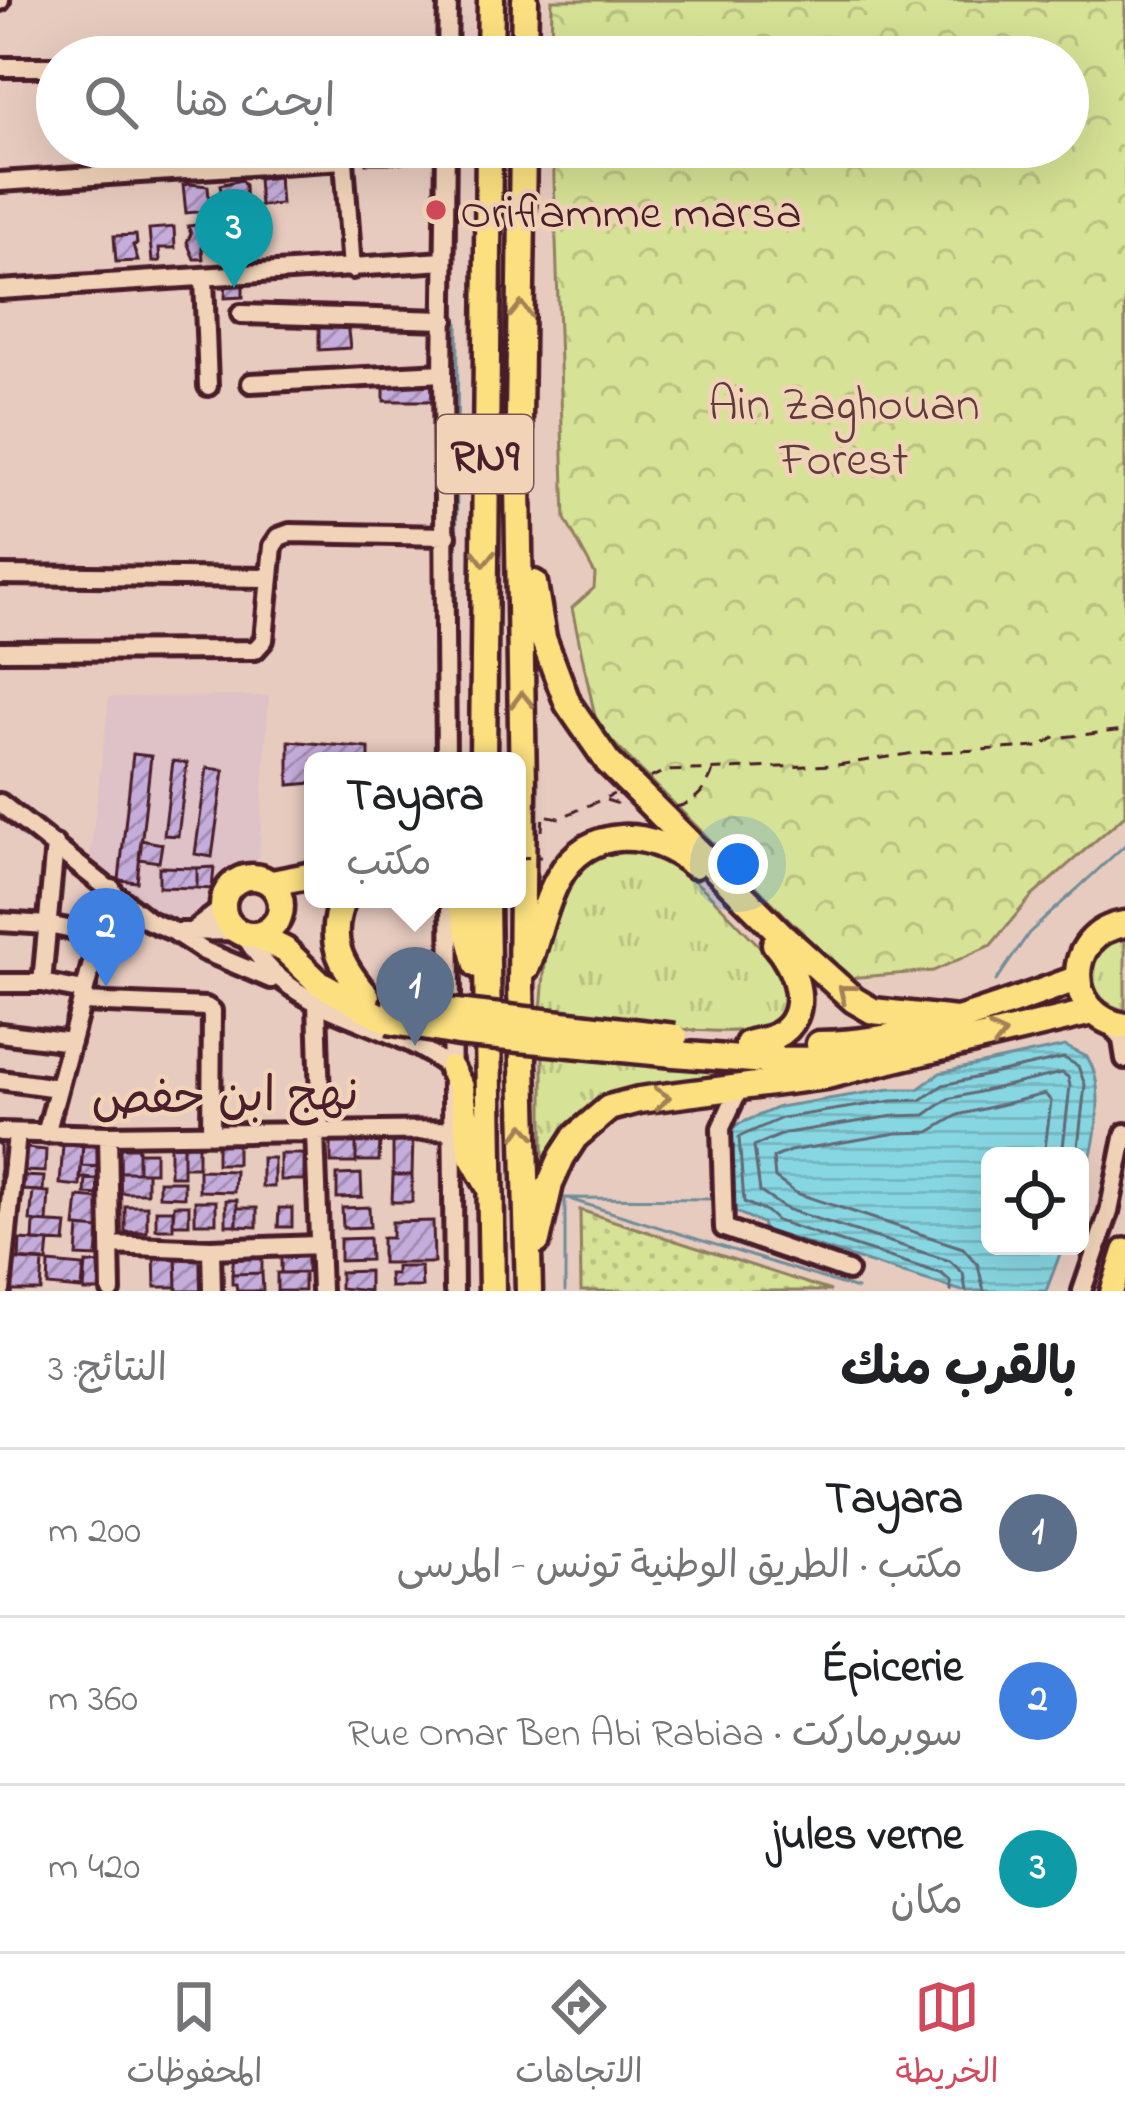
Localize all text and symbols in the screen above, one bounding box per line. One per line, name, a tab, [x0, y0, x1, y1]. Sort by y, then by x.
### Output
search box	[36, 36, 1089, 168]
icon: search	[78, 69, 144, 135]
text: ابحث هنا	[174, 71, 336, 137]
place label: Oriflamme marsa	[460, 180, 802, 250]
pin: 3	[195, 189, 273, 288]
marker: Oriflamme marsa	[423, 197, 449, 223]
one-way arrow	[508, 300, 534, 318]
park label: Ain Zaghouan Forest	[708, 372, 980, 497]
road number: RN9	[437, 415, 533, 493]
one-way arrow	[471, 550, 497, 568]
one-way arrow	[509, 690, 535, 708]
popup	[304, 752, 526, 908]
text: Tayara	[346, 765, 484, 831]
your location	[708, 834, 768, 894]
text: مكتب	[346, 836, 432, 893]
pin: 2	[67, 888, 145, 987]
pin: 1	[376, 947, 454, 1046]
one-way arrow	[838, 984, 860, 1006]
one-way arrow	[988, 1025, 1008, 1050]
street label: نهج ابن حفص	[91, 1062, 359, 1136]
one-way arrow	[652, 1086, 671, 1111]
one-way arrow	[512, 1122, 538, 1141]
map controls	[981, 1147, 1089, 1255]
button: locate	[981, 1147, 1089, 1255]
text: بالقرب منك	[841, 1333, 1077, 1408]
text: النتائج: 3	[48, 1342, 167, 1399]
text: Tayara	[825, 1468, 963, 1534]
text: 200 m	[48, 1504, 141, 1561]
text: 1	[1032, 1504, 1044, 1561]
text: مكتب · الطريق الوطنية تونس - المرسى	[396, 1539, 963, 1596]
text: Épicerie	[821, 1636, 963, 1702]
text: 360 m	[48, 1672, 138, 1729]
text: 2	[1028, 1672, 1048, 1729]
text: سوبرماركت · Rue Omar Ben Abi Rabiaa	[348, 1707, 963, 1764]
text: jules verne	[771, 1804, 963, 1870]
text: 420 m	[48, 1840, 140, 1897]
text: 3	[1030, 1840, 1046, 1897]
text: مكان	[891, 1875, 963, 1932]
tab: المحفوظات	[126, 1974, 262, 2100]
tab: الاتجاهات	[515, 1974, 643, 2100]
tab: الخريطة	[896, 1974, 999, 2100]

